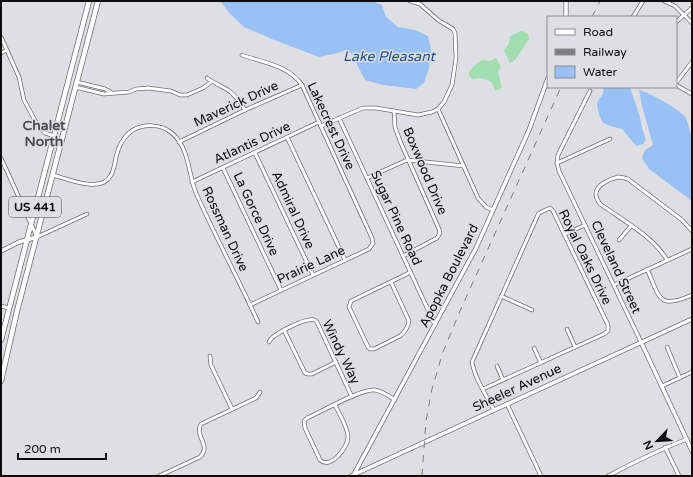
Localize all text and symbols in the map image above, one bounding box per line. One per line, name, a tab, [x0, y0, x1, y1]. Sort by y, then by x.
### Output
legend	[547, 16, 677, 88]
text: Road	[583, 25, 613, 39]
text: Railway	[583, 45, 627, 59]
water label: Lake Pleasant	[343, 48, 437, 65]
text: Water	[583, 65, 618, 79]
street label: Maverick Drive	[191, 77, 281, 131]
street label: Lakecrest Drive	[304, 80, 358, 172]
district label: Chalet North	[23, 117, 66, 150]
street label: Atlantis Drive	[211, 118, 293, 168]
street label: Boxwood Drive	[399, 125, 451, 217]
street label: Sugar Pine Road	[367, 168, 425, 268]
street label: Admiral Drive	[268, 169, 318, 251]
street label: La Gorce Drive	[230, 170, 282, 258]
street label: Rossman Drive	[198, 184, 252, 274]
road number: US 441	[9, 197, 61, 217]
street label: Royal Oaks Drive	[555, 207, 615, 307]
street label: Cleveland Street	[587, 218, 645, 316]
street label: Apopka Boulevard	[416, 222, 482, 330]
street label: Prairie Lane	[274, 242, 348, 288]
street label: Windy Way	[319, 317, 363, 387]
street label: Sheeler Avenue	[470, 360, 564, 416]
north arrow	[637, 421, 677, 461]
scale bar	[18, 435, 106, 461]
text: N	[641, 438, 656, 452]
text: 200 m	[24, 442, 61, 456]

